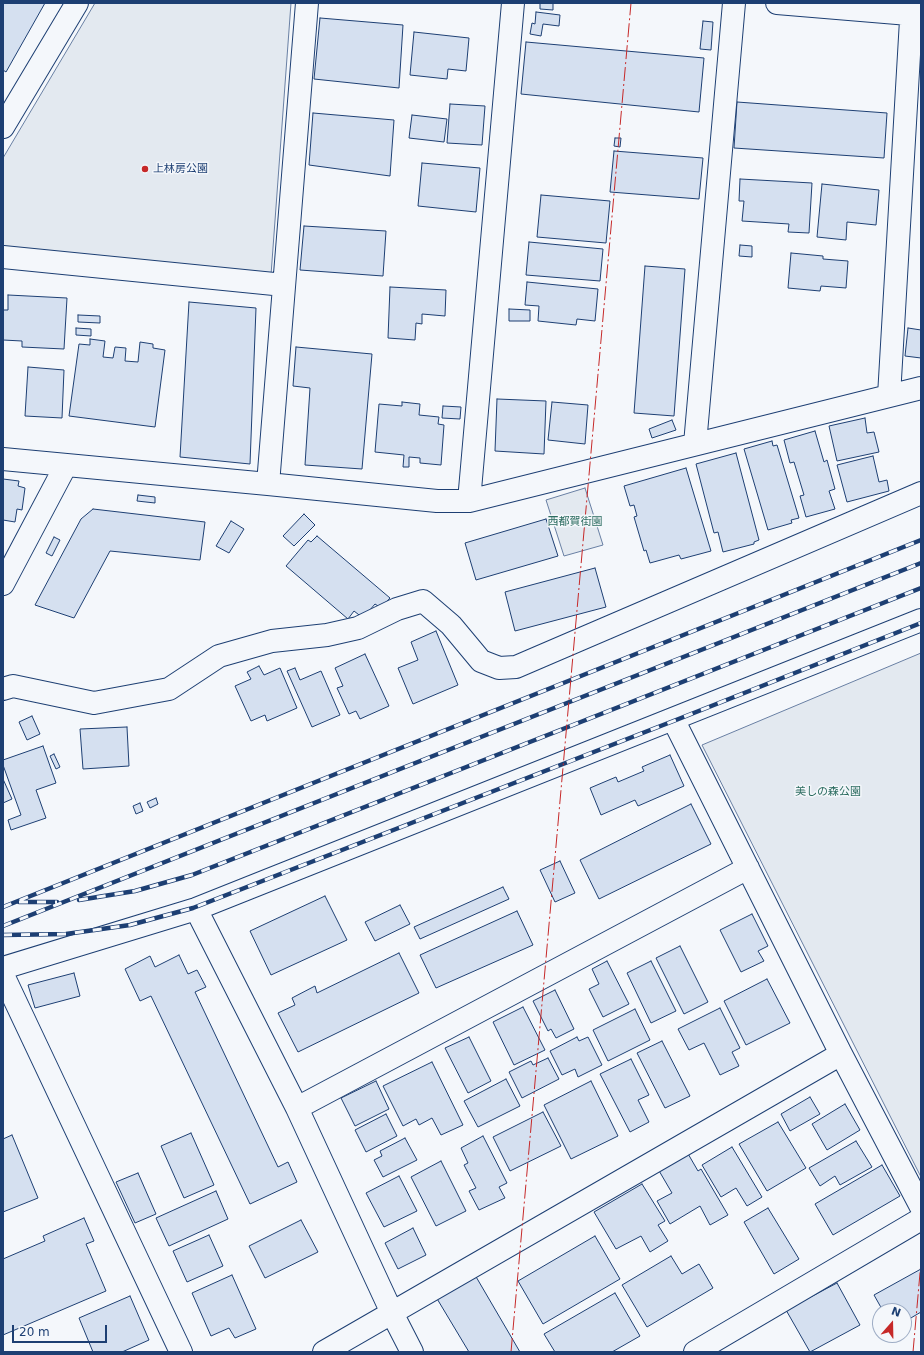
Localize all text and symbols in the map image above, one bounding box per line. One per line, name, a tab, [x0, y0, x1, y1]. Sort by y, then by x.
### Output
place label: 上林房公園	[153, 162, 208, 176]
marker: 上林房公園	[140, 164, 150, 174]
park label: 西都賀街園	[548, 515, 602, 529]
park label: 美しの森公園	[795, 785, 861, 799]
north arrow	[872, 1303, 912, 1343]
text: N	[889, 1305, 902, 1320]
scale bar	[14, 1317, 109, 1343]
text: 20 m	[19, 1325, 50, 1339]

